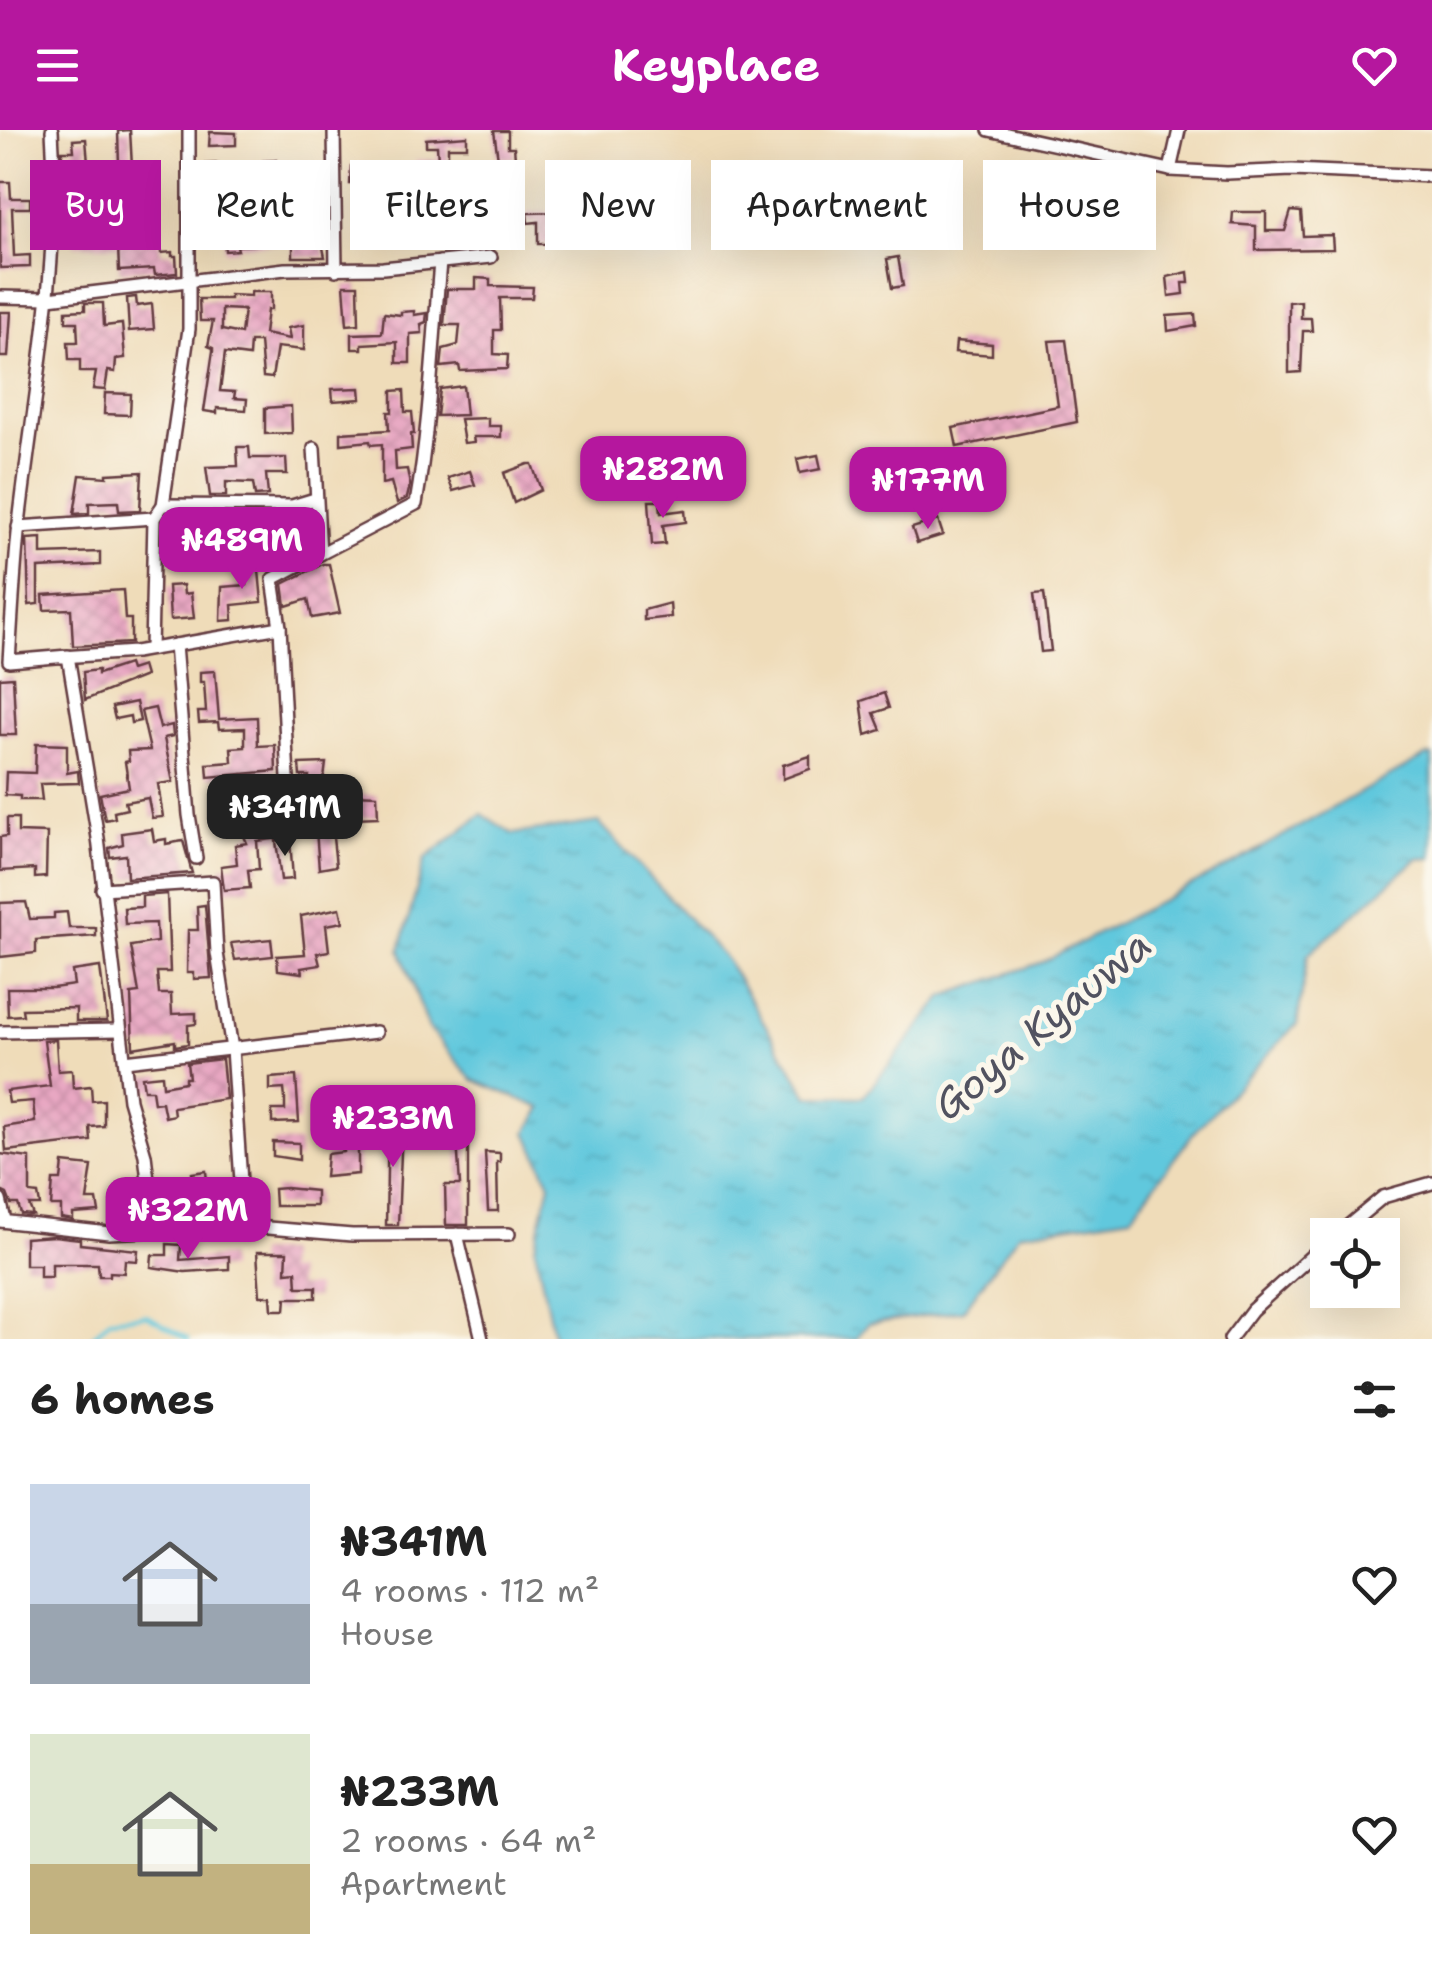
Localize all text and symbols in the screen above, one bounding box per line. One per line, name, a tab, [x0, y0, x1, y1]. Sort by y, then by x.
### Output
text: Keyplace	[612, 35, 820, 95]
icon: menu	[30, 38, 85, 93]
icon: heart	[1347, 38, 1402, 93]
chip: Buy	[30, 160, 161, 250]
chip: Rent	[181, 160, 330, 250]
chip: Filters	[350, 160, 525, 250]
chip: New	[545, 160, 691, 250]
chip: Apartment	[711, 160, 963, 250]
chip: House	[983, 160, 1156, 250]
pin: ₦282M	[593, 436, 733, 521]
text: ₦282M	[602, 447, 724, 490]
pin: ₦177M	[858, 447, 998, 532]
text: ₦177M	[871, 458, 985, 501]
pin: ₦489M	[172, 507, 312, 592]
text: ₦489M	[181, 518, 303, 561]
pin: ₦341M	[215, 774, 355, 859]
text: ₦341M	[229, 785, 341, 828]
water label: Goya Kyauwa	[922, 918, 1162, 1132]
pin: ₦233M	[323, 1085, 463, 1170]
text: ₦233M	[332, 1096, 454, 1139]
pin: ₦322M	[118, 1177, 258, 1262]
text: ₦322M	[128, 1188, 248, 1231]
map controls	[1310, 1218, 1400, 1308]
button: locate	[1310, 1218, 1400, 1308]
text: 6 homes	[30, 1371, 215, 1427]
icon: filters	[1347, 1372, 1402, 1427]
text: ₦341M	[340, 1513, 487, 1569]
icon: home	[110, 1524, 230, 1644]
icon: heart	[1347, 1557, 1402, 1612]
text: 4 rooms · 112 m²	[340, 1569, 599, 1612]
text: House	[340, 1612, 434, 1655]
text: ₦233M	[340, 1763, 499, 1819]
icon: home	[110, 1774, 230, 1894]
icon: heart	[1347, 1807, 1402, 1862]
text: 2 rooms · 64 m²	[340, 1819, 596, 1862]
text: Apartment	[340, 1862, 507, 1905]

